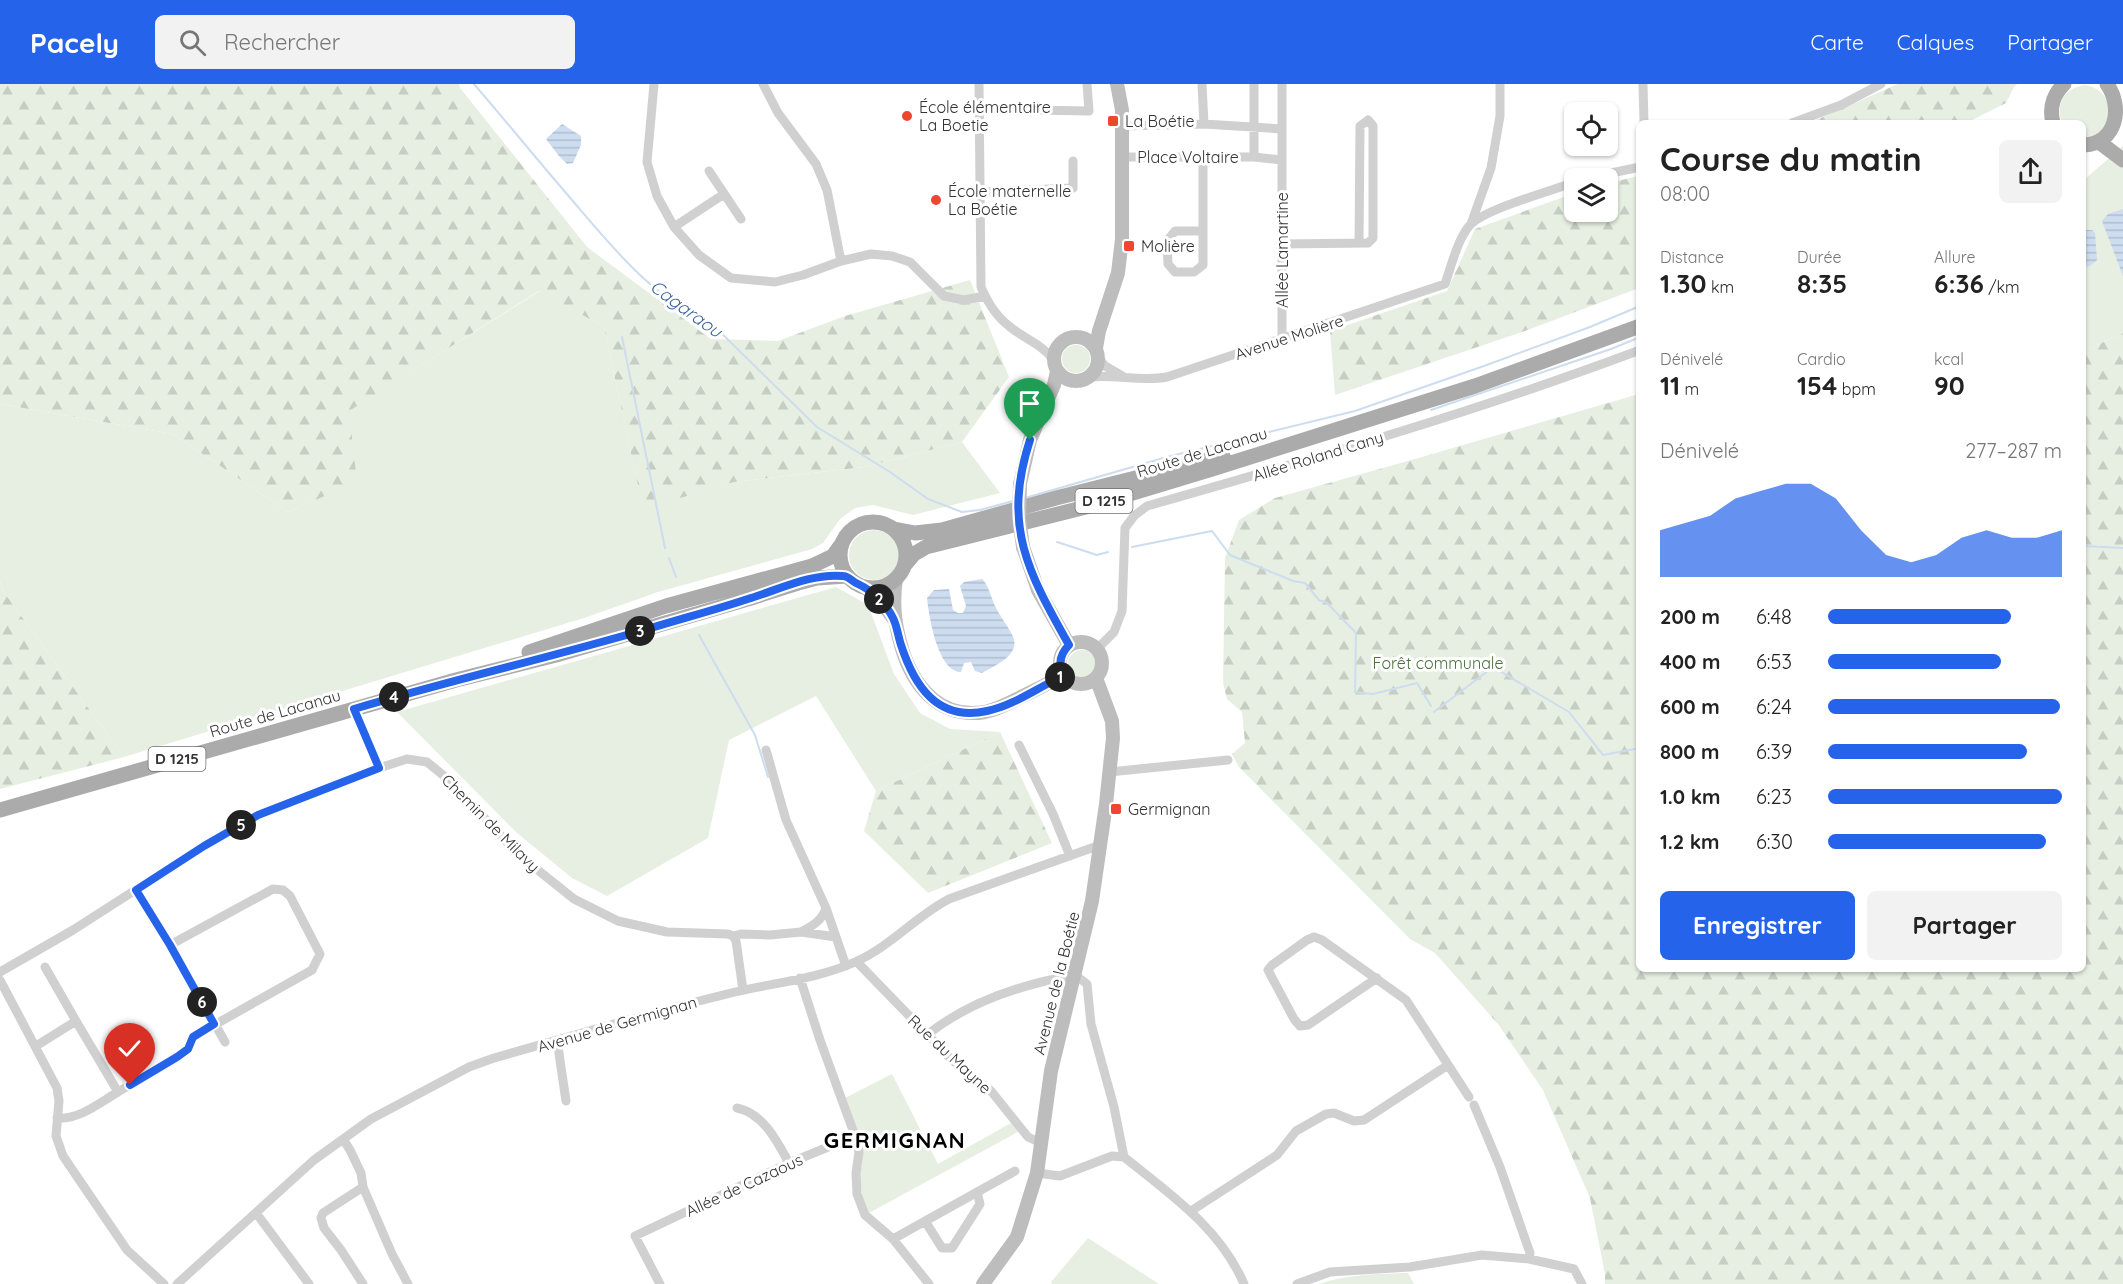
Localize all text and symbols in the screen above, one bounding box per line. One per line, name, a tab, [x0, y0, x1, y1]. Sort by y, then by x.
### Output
search box	[155, 15, 575, 69]
text: Pacely	[30, 25, 119, 60]
icon: search	[176, 26, 209, 59]
text: Rechercher	[224, 28, 340, 56]
text: Carte	[1810, 29, 1864, 55]
text: Calques	[1897, 29, 1974, 55]
text: Partager	[2007, 29, 2093, 55]
place label: École élémentaire La Boetie	[919, 97, 1051, 135]
map controls	[1564, 102, 1618, 222]
button: locate	[1564, 102, 1618, 156]
marker: École élémentaire La Boetie	[900, 109, 914, 123]
place label: La Boétie	[1125, 111, 1195, 131]
marker: La Boétie	[1106, 114, 1120, 128]
text: Course du matin	[1660, 138, 1922, 179]
button: share	[1999, 140, 2062, 203]
street label: Place Voltaire	[1137, 147, 1239, 167]
button: layers	[1564, 168, 1618, 222]
place label: École maternelle La Boétie	[948, 181, 1071, 219]
text: 08:00	[1660, 181, 1710, 206]
street label: Allée Lamartine	[1272, 192, 1292, 308]
marker: École maternelle La Boétie	[929, 193, 943, 207]
place label: Molière	[1141, 236, 1195, 256]
marker: Molière	[1122, 239, 1136, 253]
text: Distance	[1660, 247, 1724, 267]
text: Durée	[1797, 247, 1842, 267]
text: Allure	[1934, 247, 1976, 267]
text: 1.30	[1660, 267, 1707, 300]
text: 8:35	[1797, 267, 1847, 300]
text: 6:36	[1934, 267, 1984, 300]
water label: Cagaraou	[646, 275, 728, 343]
text: km	[1707, 277, 1734, 297]
text: /km	[1984, 277, 2020, 297]
street label: Avenue Molière	[1232, 310, 1346, 364]
text: Dénivelé	[1660, 349, 1723, 369]
text: Cardio	[1797, 349, 1846, 369]
text: kcal	[1934, 349, 1964, 369]
text: 11	[1660, 369, 1680, 402]
text: 154	[1797, 369, 1837, 402]
text: 90	[1934, 369, 1965, 402]
pin	[1004, 378, 1055, 440]
text: m	[1680, 379, 1699, 399]
text: bpm	[1837, 379, 1876, 399]
icon: arrive	[1013, 387, 1046, 420]
street label: Route de Lacanau	[1134, 423, 1270, 481]
street label: Allée Roland Cany	[1250, 427, 1386, 485]
text: Dénivelé	[1660, 438, 1739, 463]
text: 277–287 m	[1965, 438, 2062, 463]
road number: D 1215	[1076, 489, 1132, 513]
pin: 2	[864, 584, 894, 614]
text: 2	[874, 589, 884, 609]
text: 200 m	[1660, 604, 1720, 629]
text: 6:48	[1756, 604, 1792, 629]
pin: 3	[625, 616, 655, 646]
text: 3	[636, 621, 644, 641]
text: 400 m	[1660, 649, 1720, 674]
text: 6:53	[1756, 649, 1792, 674]
park label: Forêt communale	[1373, 653, 1503, 673]
pin: 1	[1045, 662, 1075, 692]
text: 1	[1057, 667, 1063, 687]
pin: 4	[379, 682, 409, 712]
street label: Route de Lacanau	[207, 685, 343, 741]
text: 4	[389, 687, 399, 707]
text: 600 m	[1660, 694, 1720, 719]
text: 6:24	[1756, 694, 1792, 719]
text: 800 m	[1660, 739, 1720, 764]
text: 6:39	[1756, 739, 1792, 764]
road number: D 1215	[148, 747, 206, 771]
street label: Chemin de Milavy	[438, 770, 544, 876]
text: 1.0 km	[1660, 784, 1720, 809]
text: 6:23	[1756, 784, 1792, 809]
place label: Germignan	[1128, 799, 1211, 819]
marker: Germignan	[1109, 802, 1123, 816]
pin: 5	[226, 810, 256, 840]
text: 5	[236, 815, 246, 835]
text: 1.2 km	[1660, 829, 1720, 854]
text: 6:30	[1756, 829, 1793, 854]
button: Enregistrer	[1660, 891, 1855, 960]
button: Partager	[1867, 891, 2062, 960]
street label: Avenue de la Boétie	[1029, 909, 1083, 1057]
pin: 6	[187, 987, 217, 1017]
text: 6	[198, 992, 206, 1012]
street label: Avenue de Germignan	[535, 992, 699, 1056]
street label: Rue du Mayne	[904, 1010, 996, 1098]
pin	[104, 1023, 155, 1085]
icon: check	[113, 1032, 146, 1065]
district label: GERMIGNAN	[824, 1126, 966, 1154]
street label: Allée de Cazaous	[682, 1149, 806, 1221]

